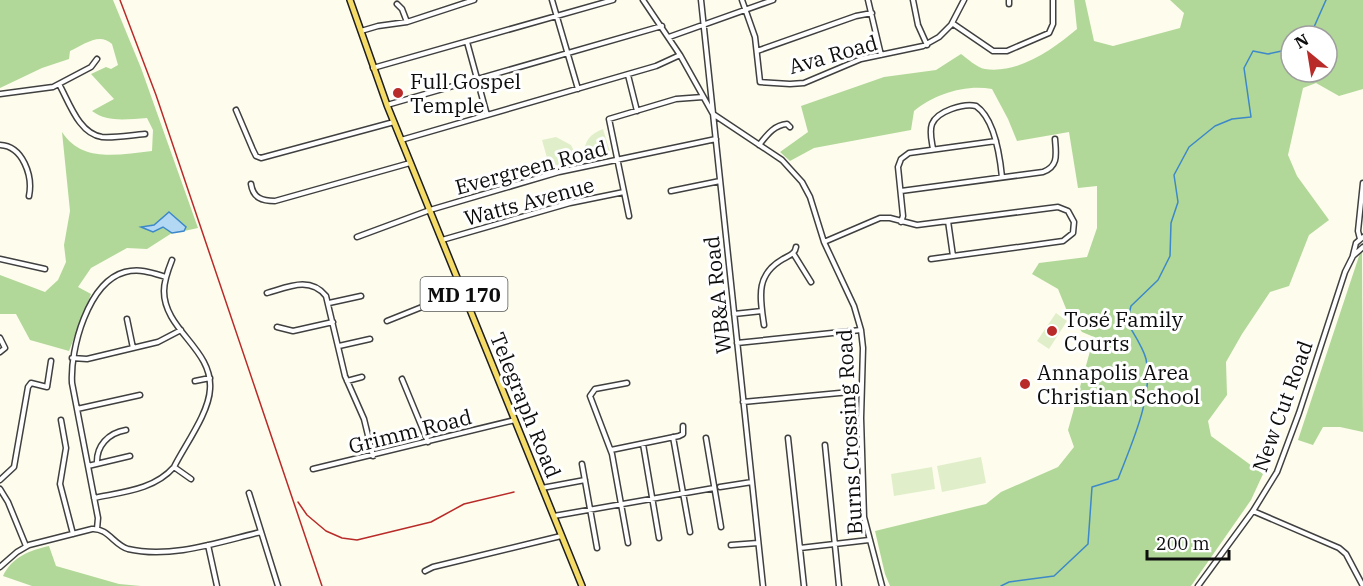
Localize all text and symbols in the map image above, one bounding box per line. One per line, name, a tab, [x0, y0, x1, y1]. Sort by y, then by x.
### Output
north arrow	[1279, 24, 1339, 84]
street label: Ava Road	[785, 28, 881, 80]
text: N	[1291, 29, 1312, 53]
place label: Full Gospel Temple	[410, 67, 521, 119]
marker: Full Gospel Temple	[391, 86, 405, 100]
street label: Evergreen Road	[452, 133, 610, 201]
street label: Watts Avenue	[461, 170, 597, 232]
street label: WB&A Road	[697, 234, 737, 355]
road number: MD 170	[420, 277, 508, 311]
place label: Tosé Family Courts	[1064, 305, 1184, 357]
marker: Tosé Family Courts	[1045, 324, 1059, 338]
street label: Telegraph Road	[484, 328, 568, 482]
street label: Burns Crossing Road	[830, 328, 868, 536]
street label: New Cut Road	[1245, 336, 1319, 475]
place label: Annapolis Area Christian School	[1037, 358, 1200, 410]
marker: Annapolis Area Christian School	[1018, 377, 1032, 391]
street label: Grimm Road	[345, 402, 475, 460]
scale bar	[1147, 523, 1230, 561]
text: 200 m	[1156, 532, 1210, 555]

